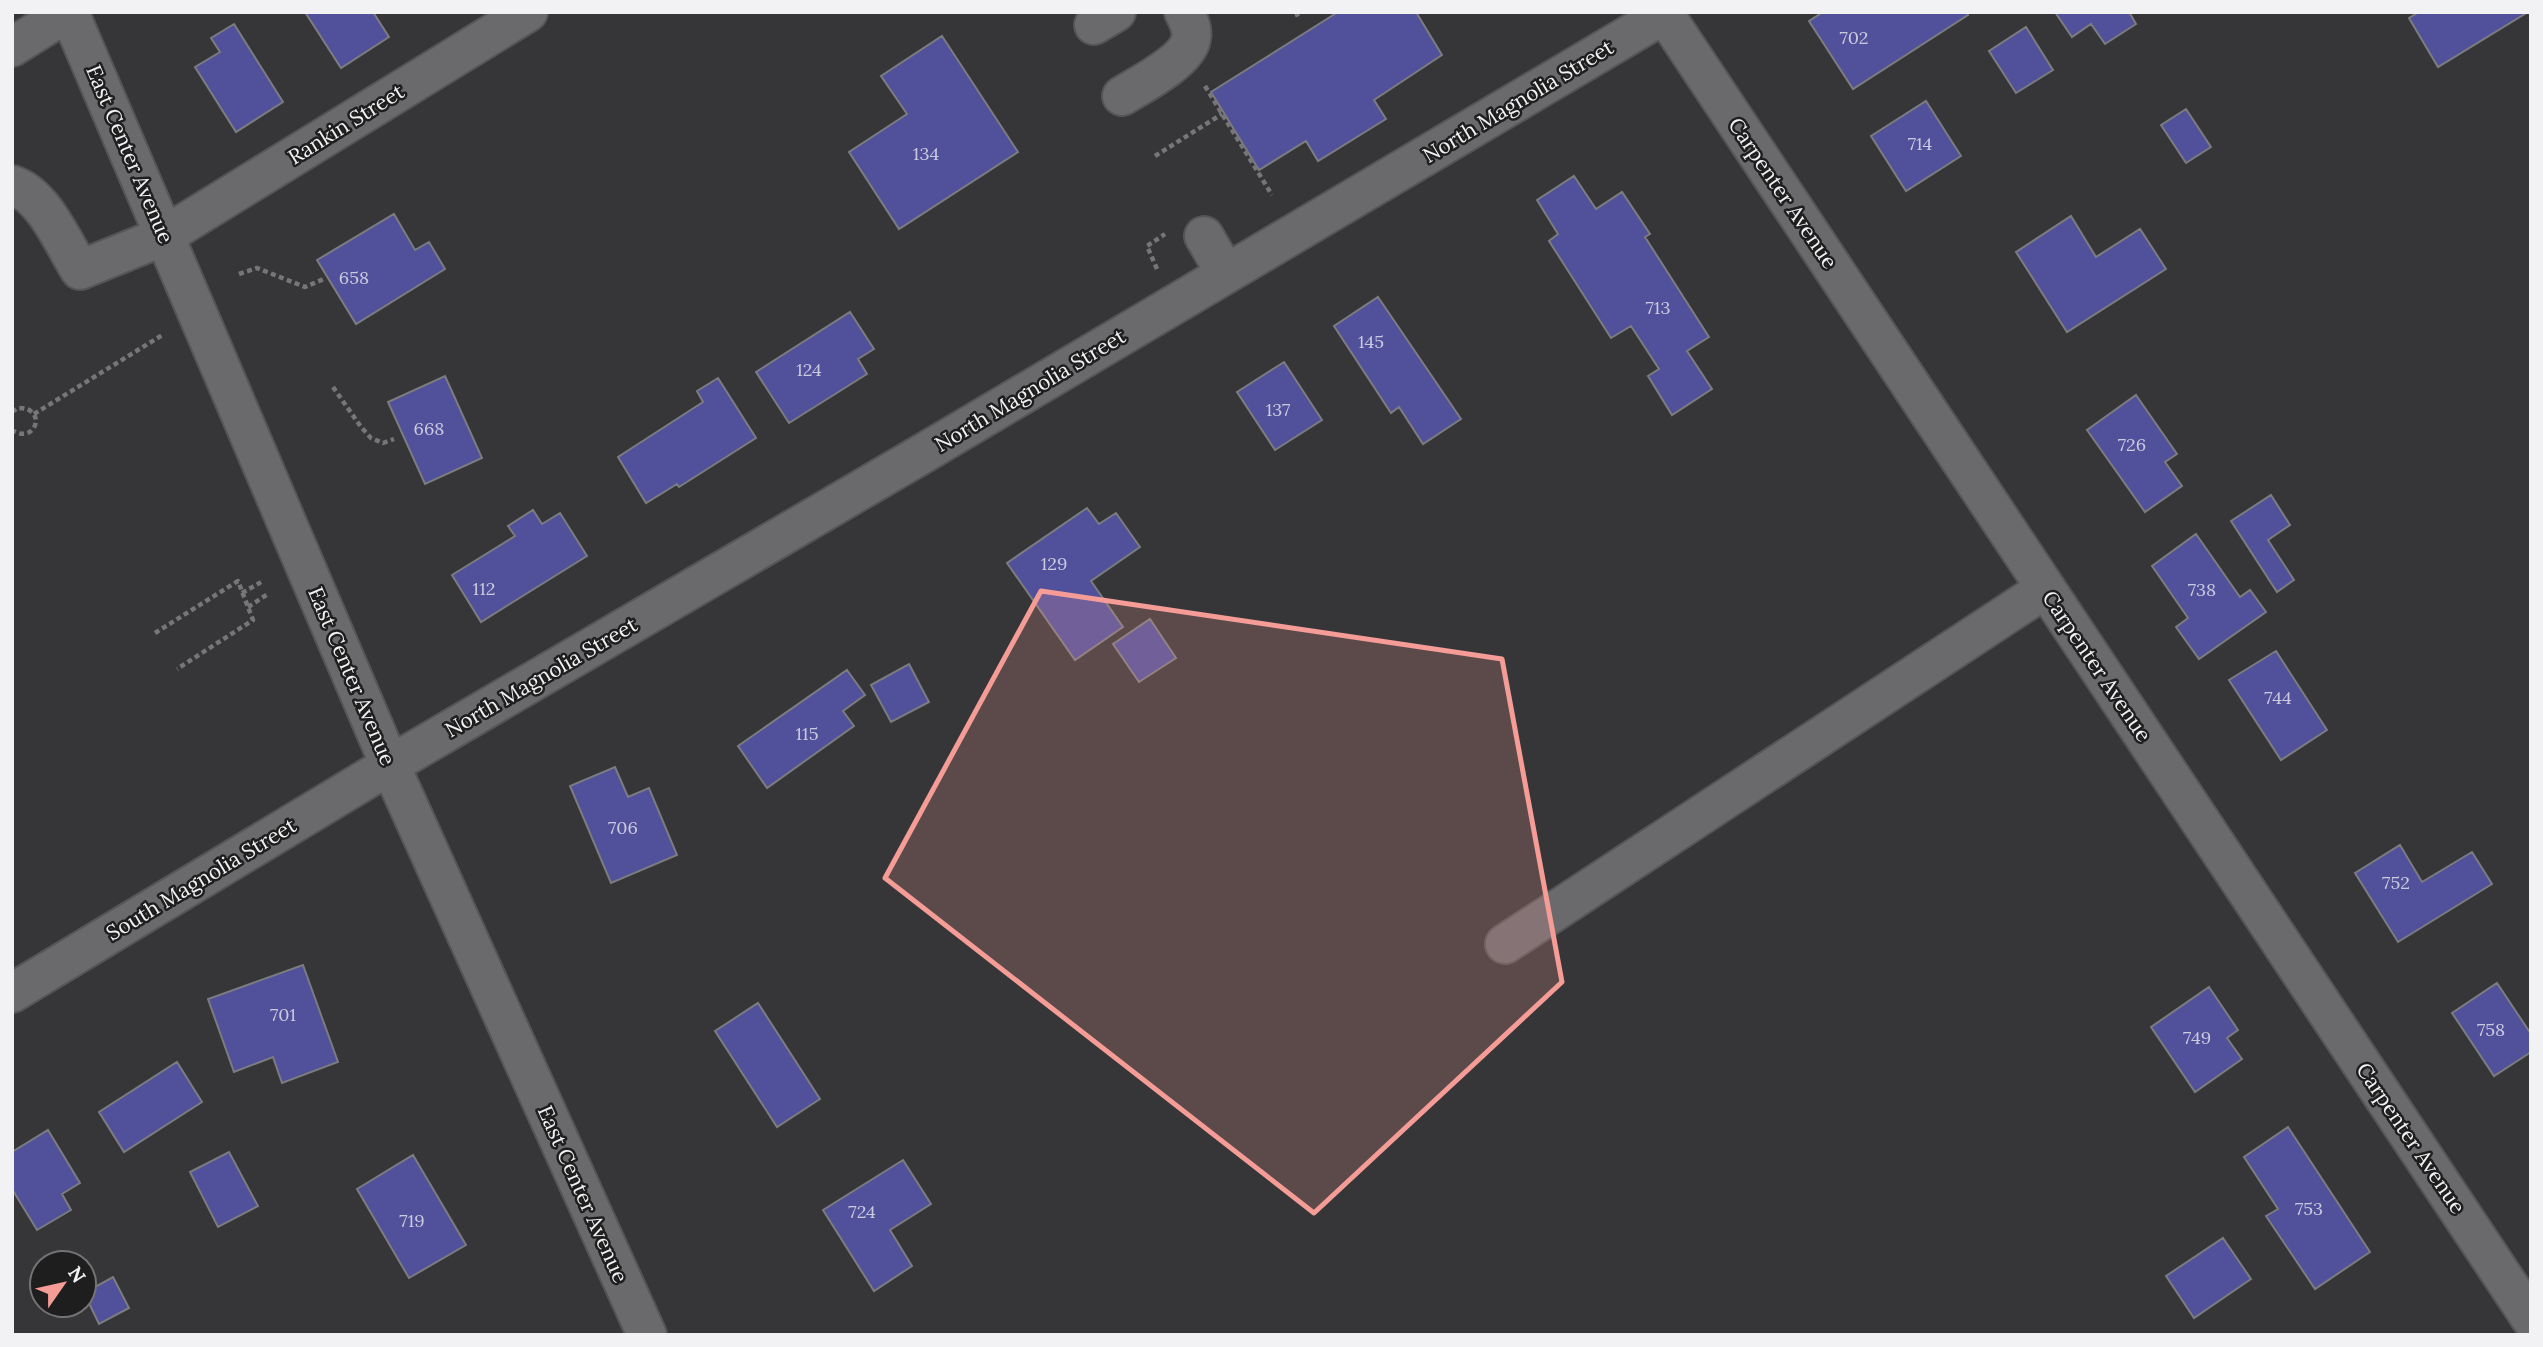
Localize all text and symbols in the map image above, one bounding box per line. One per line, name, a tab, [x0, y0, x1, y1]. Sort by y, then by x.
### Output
house number: 702	[1839, 26, 1869, 49]
street label: North Magnolia Street	[1418, 33, 1619, 169]
street label: East Center Avenue	[80, 61, 180, 247]
street label: Rankin Street	[283, 77, 410, 170]
street label: Carpenter Avenue	[1722, 112, 1844, 274]
house number: 714	[1908, 132, 1933, 155]
house number: 134	[913, 142, 939, 165]
house number: 658	[339, 266, 369, 289]
house number: 713	[1646, 296, 1670, 319]
street label: North Magnolia Street	[930, 322, 1131, 458]
house number: 145	[1358, 330, 1384, 353]
house number: 124	[796, 358, 822, 381]
house number: 137	[1266, 398, 1290, 421]
house number: 668	[414, 417, 444, 440]
house number: 726	[2118, 433, 2146, 456]
house number: 129	[1041, 552, 1067, 575]
house number: 112	[473, 577, 495, 600]
house number: 738	[2188, 578, 2216, 601]
street label: East Center Avenue	[302, 583, 402, 769]
street label: Carpenter Avenue	[2036, 585, 2158, 747]
street label: North Magnolia Street	[440, 610, 643, 743]
house number: 744	[2264, 686, 2292, 709]
house number: 115	[796, 722, 818, 745]
street label: South Magnolia Street	[101, 811, 302, 947]
house number: 706	[608, 816, 638, 839]
house number: 752	[2382, 871, 2410, 894]
house number: 701	[270, 1003, 296, 1026]
house number: 758	[2477, 1018, 2505, 1041]
house number: 749	[2183, 1026, 2211, 1049]
street label: Carpenter Avenue	[2350, 1057, 2472, 1219]
street label: East Center Avenue	[532, 1101, 634, 1287]
house number: 753	[2295, 1197, 2323, 1220]
house number: 724	[848, 1200, 876, 1223]
house number: 719	[399, 1209, 425, 1232]
north arrow	[28, 1249, 98, 1319]
text: N	[63, 1262, 91, 1288]

